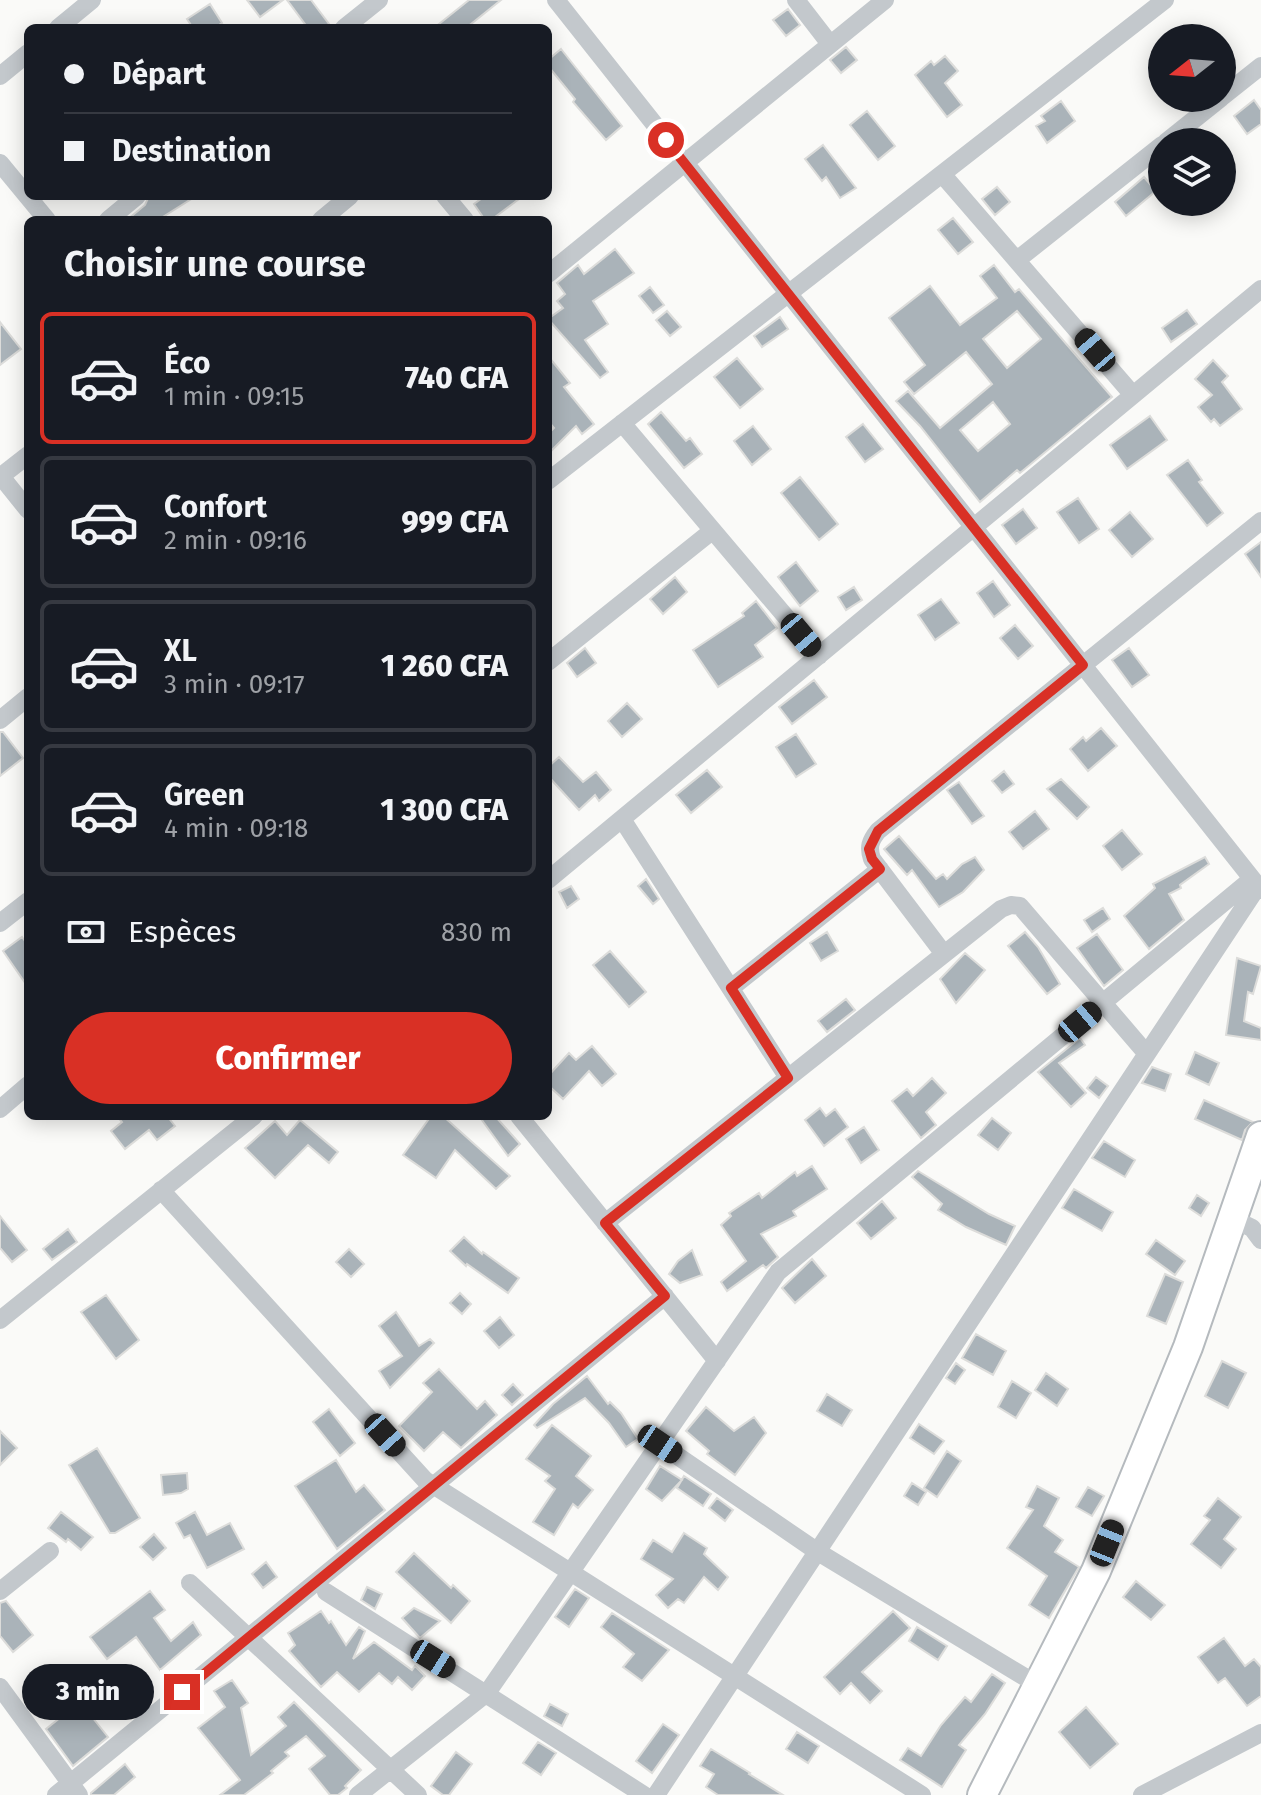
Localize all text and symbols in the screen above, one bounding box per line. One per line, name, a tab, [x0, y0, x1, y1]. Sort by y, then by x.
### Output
north arrow	[1148, 24, 1236, 112]
map controls	[1148, 24, 1236, 216]
text: Départ	[112, 56, 206, 92]
route start	[648, 122, 684, 158]
button: layers	[1148, 128, 1236, 216]
text: Destination	[112, 133, 271, 169]
text: Choisir une course	[64, 242, 366, 286]
car	[1070, 324, 1120, 376]
icon: car	[68, 342, 140, 414]
text: Éco	[164, 345, 210, 381]
text: 740 CFA	[405, 360, 508, 396]
text: 1 min · 09:15	[164, 381, 304, 412]
icon: car	[68, 486, 140, 558]
text: Confort	[164, 489, 267, 525]
text: 999 CFA	[401, 504, 508, 540]
text: 2 min · 09:16	[164, 525, 307, 556]
car	[776, 609, 826, 661]
icon: car	[68, 630, 140, 702]
text: XL	[164, 633, 197, 669]
text: 1 260 CFA	[381, 648, 508, 684]
text: 3 min · 09:17	[164, 669, 305, 700]
icon: car	[68, 774, 140, 846]
text: Green	[164, 777, 245, 813]
text: 1 300 CFA	[380, 792, 508, 828]
text: 4 min · 09:18	[164, 813, 308, 844]
icon: cash	[64, 910, 108, 954]
text: Espèces	[128, 914, 236, 950]
text: 830 m	[441, 917, 512, 948]
car	[1054, 997, 1106, 1047]
button: Confirmer	[64, 1012, 512, 1104]
car	[360, 1409, 410, 1461]
car	[633, 1421, 687, 1467]
car	[1087, 1516, 1127, 1570]
car	[406, 1636, 460, 1682]
callout: 3 min	[22, 1664, 154, 1720]
route end	[164, 1674, 200, 1710]
text: 3 min	[56, 1676, 120, 1707]

